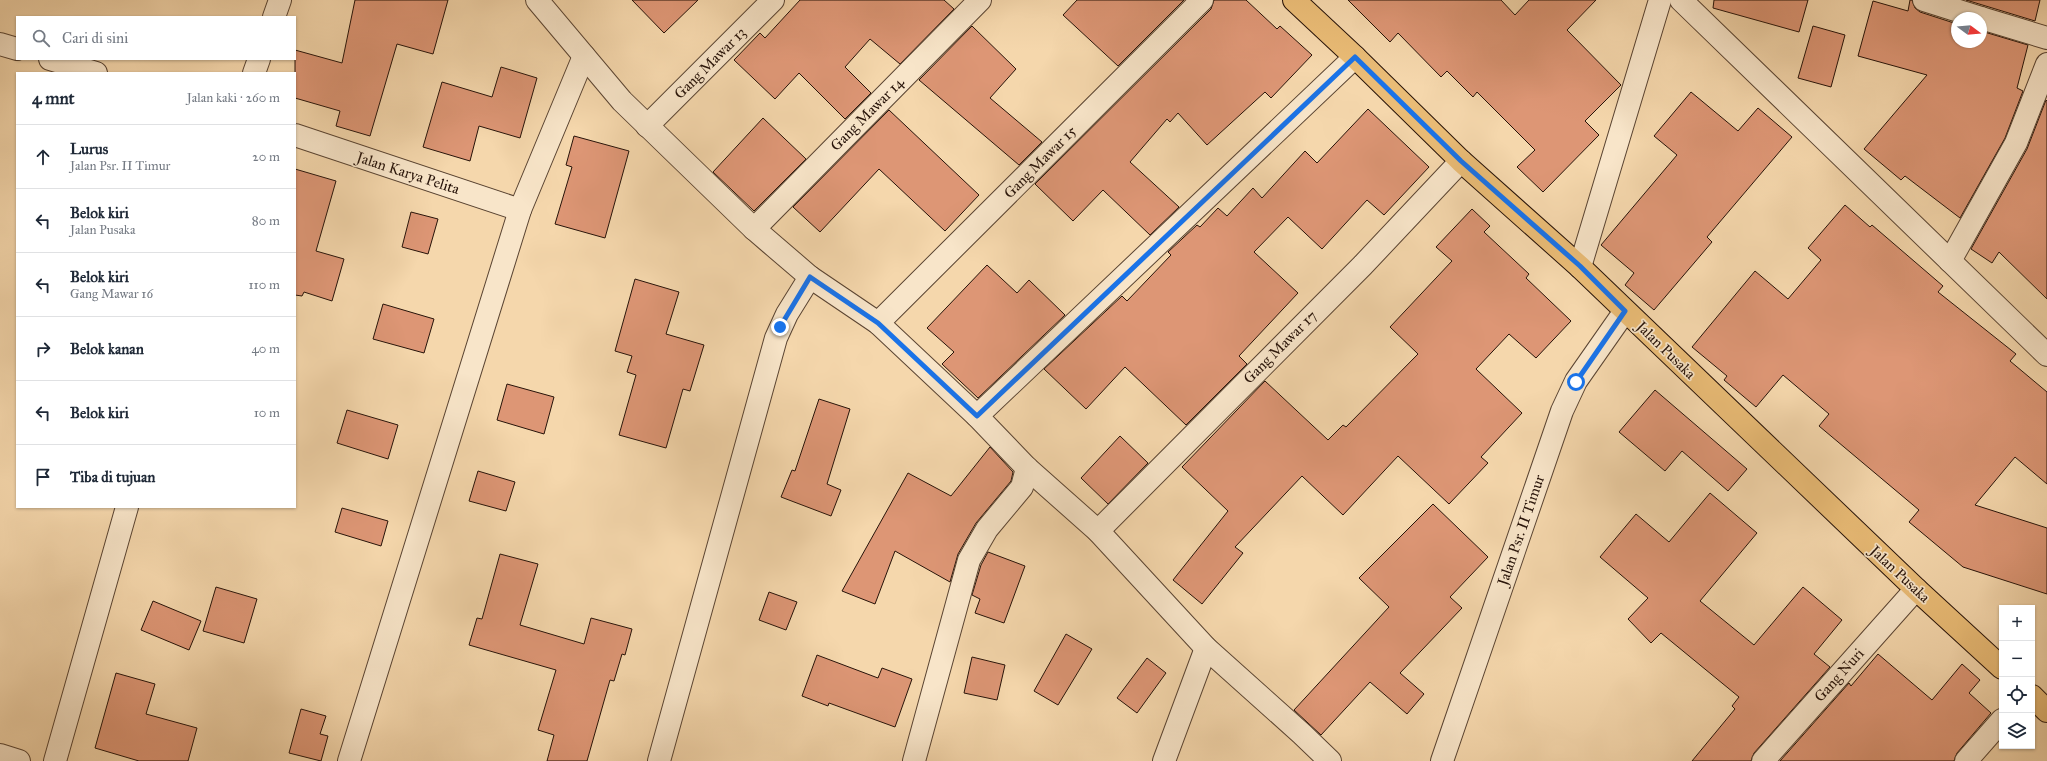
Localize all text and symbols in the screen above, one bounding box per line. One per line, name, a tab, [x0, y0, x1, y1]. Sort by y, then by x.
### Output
north arrow	[1951, 12, 1987, 48]
search box	[16, 16, 296, 60]
street label: Gang Mawar 13	[670, 23, 750, 103]
icon: search	[30, 27, 52, 49]
text: Cari di sini	[62, 29, 128, 47]
street label: Gang Mawar 14	[826, 73, 908, 155]
text: 4 mnt	[32, 88, 75, 109]
text: Jalan kaki · 260 m	[187, 90, 280, 106]
street label: Gang Mawar 15	[1000, 122, 1080, 202]
text: Lurus	[70, 140, 108, 158]
icon: ahead	[32, 146, 54, 168]
street label: Jalan Karya Pelita	[352, 147, 462, 199]
text: 20 m	[252, 149, 280, 165]
text: Jalan Psr. II Timur	[70, 158, 170, 174]
text: Belok kiri	[70, 204, 129, 222]
icon: left	[32, 210, 54, 232]
text: 80 m	[252, 213, 280, 229]
text: Jalan Pusaka	[70, 222, 135, 238]
text: Belok kiri	[70, 268, 129, 286]
icon: left	[32, 274, 54, 296]
text: 110 m	[248, 277, 280, 293]
text: Gang Mawar 16	[70, 286, 153, 302]
street label: Gang Mawar 17	[1240, 307, 1320, 387]
street label: Jalan Pusaka	[1630, 316, 1700, 384]
route end	[771, 318, 789, 336]
icon: right	[32, 338, 54, 360]
text: Belok kanan	[70, 340, 144, 358]
text: 40 m	[251, 341, 280, 357]
route start	[1567, 373, 1585, 391]
icon: left	[32, 402, 54, 424]
text: Belok kiri	[70, 404, 129, 422]
text: 10 m	[254, 405, 280, 421]
icon: arrive	[32, 466, 54, 488]
text: Tiba di tujuan	[70, 468, 155, 486]
street label: Jalan Psr. II Timur	[1493, 472, 1549, 590]
street label: Jalan Pusaka	[1864, 540, 1934, 607]
map controls	[1999, 605, 2035, 749]
button: +	[1999, 605, 2035, 641]
button: −	[1999, 641, 2035, 677]
street label: Gang Nuri	[1810, 645, 1868, 705]
button: locate	[1999, 677, 2035, 713]
button: layers	[1999, 713, 2035, 749]

